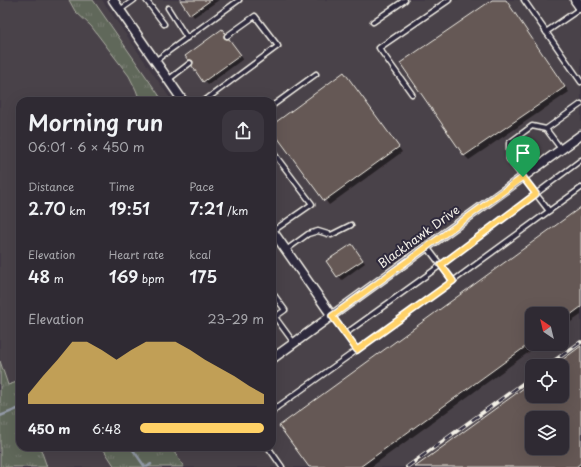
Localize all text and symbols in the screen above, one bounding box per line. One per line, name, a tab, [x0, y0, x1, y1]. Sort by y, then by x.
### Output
text: Morning run	[28, 105, 163, 138]
button: share	[222, 110, 264, 152]
pin	[506, 136, 540, 177]
text: 06:01 · 6 × 450 m	[28, 137, 145, 156]
icon: arrive	[512, 142, 534, 164]
text: Distance	[28, 178, 74, 195]
text: Time	[109, 178, 135, 195]
text: Pace	[189, 178, 214, 195]
text: 2.70	[28, 195, 66, 221]
text: 19:51	[109, 195, 150, 221]
text: 7:21	[189, 195, 224, 221]
street label: Blackhawk Drive	[374, 200, 463, 272]
text: km	[66, 202, 86, 219]
text: /km	[224, 202, 248, 219]
text: Elevation	[28, 246, 75, 263]
text: Heart rate	[109, 246, 164, 263]
text: kcal	[189, 246, 211, 263]
text: 48	[28, 263, 50, 289]
text: 169	[109, 263, 138, 289]
text: 175	[189, 263, 217, 289]
text: m	[50, 270, 64, 287]
text: bpm	[138, 270, 165, 287]
north arrow	[525, 307, 569, 351]
map controls	[525, 307, 569, 455]
text: Elevation	[28, 309, 84, 328]
text: 23–29 m	[208, 309, 264, 328]
button: locate	[525, 359, 569, 403]
button: layers	[525, 411, 569, 455]
text: 450 m	[28, 419, 70, 438]
text: 6:48	[92, 419, 121, 438]

